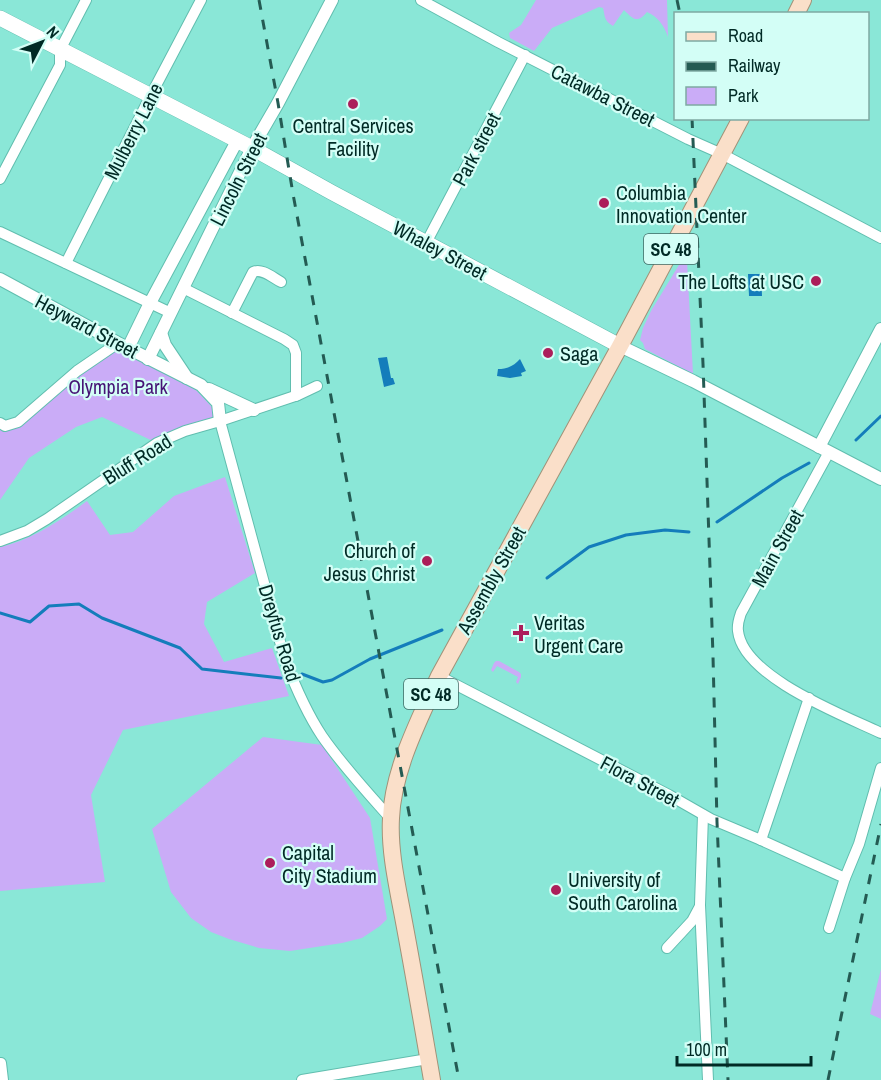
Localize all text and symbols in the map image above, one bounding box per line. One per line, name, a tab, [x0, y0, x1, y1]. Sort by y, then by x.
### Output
north arrow	[12, 12, 72, 72]
legend	[674, 12, 869, 120]
text: N	[42, 21, 64, 43]
text: Road	[728, 23, 763, 48]
text: Railway	[728, 53, 781, 78]
street label: Catawba Street	[547, 57, 660, 133]
street label: Mulberry Lane	[97, 78, 169, 184]
text: Park	[728, 83, 759, 108]
marker: Central Services Facility	[346, 97, 360, 111]
street label: Park street	[445, 107, 507, 190]
place label: Central Services Facility	[292, 112, 414, 162]
street label: Lincoln Street	[203, 127, 273, 230]
place label: Columbia Innovation Center	[616, 179, 747, 229]
marker: Columbia Innovation Center	[597, 196, 611, 210]
street label: Whaley Street	[388, 214, 492, 286]
road number: SC 48	[644, 234, 698, 264]
place label: The Lofts at USC	[678, 268, 804, 295]
marker: The Lofts at USC	[809, 274, 823, 288]
street label: Heyward Street	[31, 288, 144, 365]
place label: Saga	[560, 340, 598, 367]
marker: Saga	[541, 346, 555, 360]
park label: Olympia Park	[68, 373, 168, 400]
street label: Bluff Road	[97, 427, 177, 491]
street label: Main Street	[745, 504, 810, 592]
street label: Assembly Street	[450, 521, 532, 640]
place label: Church of Jesus Christ	[324, 537, 415, 587]
marker: Church of Jesus Christ	[420, 554, 434, 568]
street label: Dreyfus Road	[252, 581, 308, 685]
place label: Veritas Urgent Care	[534, 609, 623, 659]
marker: Veritas Urgent Care	[512, 624, 530, 642]
road number: SC 48	[404, 679, 458, 709]
street label: Flora Street	[596, 749, 685, 813]
place label: Capital City Stadium	[282, 839, 377, 889]
marker: Capital City Stadium	[263, 856, 277, 870]
place label: University of South Carolina	[568, 866, 677, 916]
marker: University of South Carolina	[549, 883, 563, 897]
scale bar	[677, 1029, 810, 1067]
text: 100 m	[686, 1037, 727, 1062]

